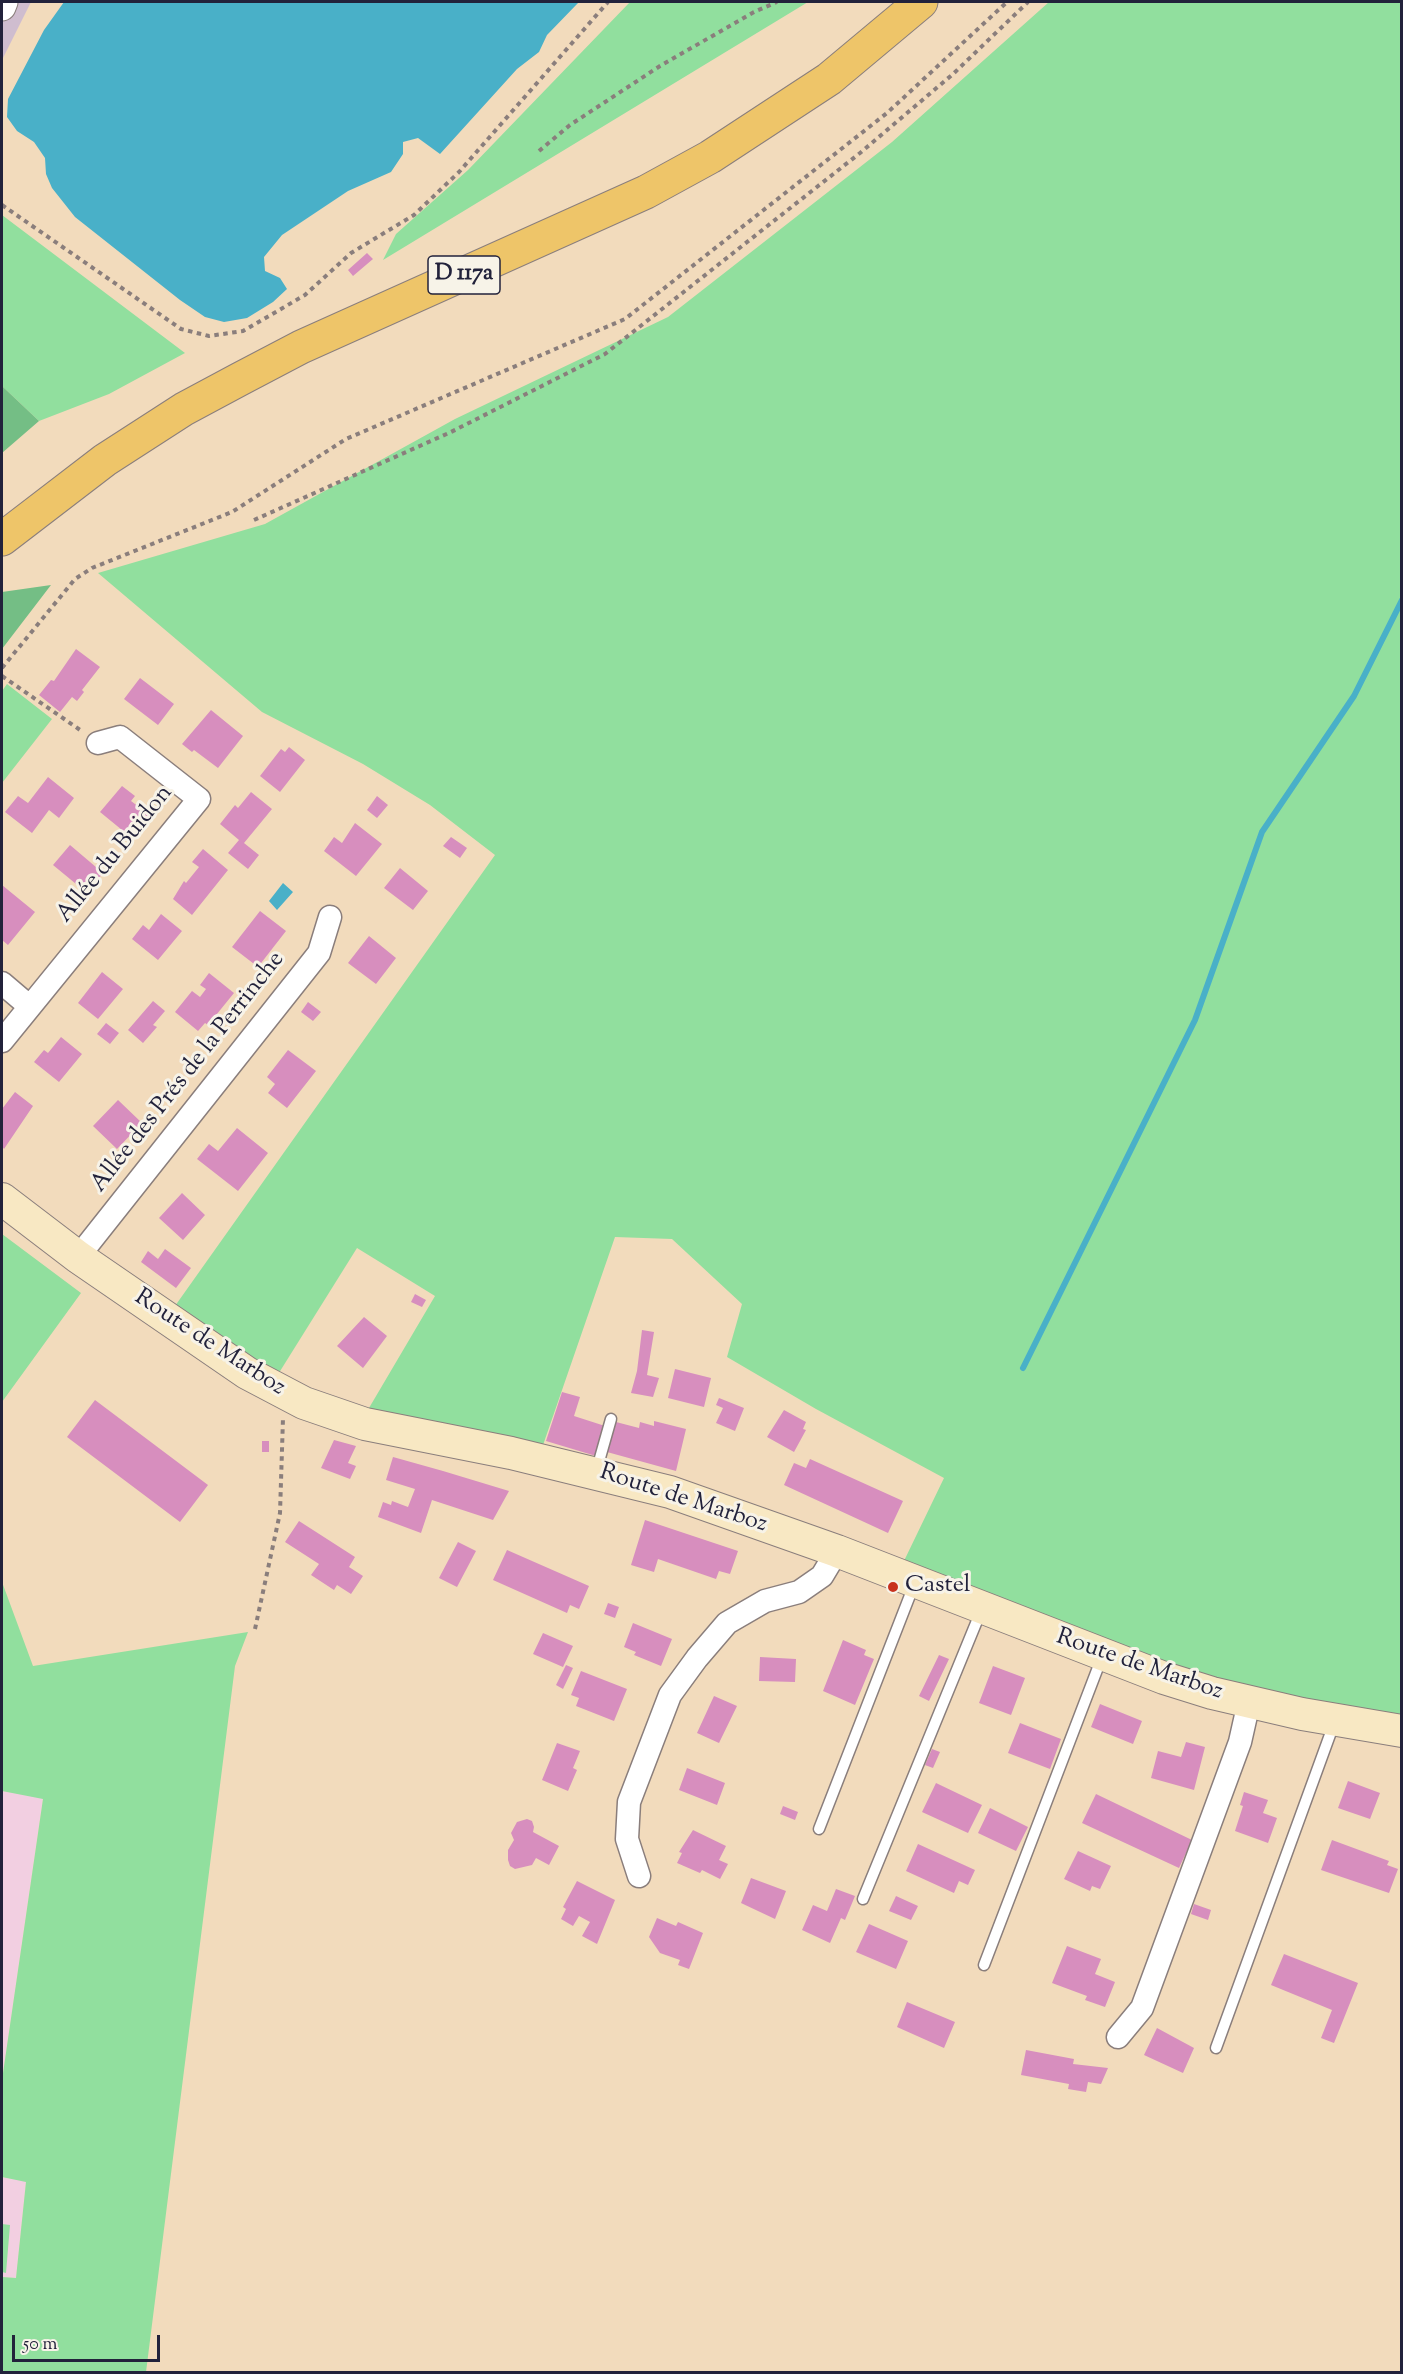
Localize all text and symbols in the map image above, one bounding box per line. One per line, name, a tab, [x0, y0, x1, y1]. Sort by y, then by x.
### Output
road number: D 117a	[428, 256, 500, 294]
street label: Allée du Buidon	[52, 780, 180, 930]
street label: Allée des Prés de la Perrinche	[86, 947, 292, 1199]
street label: Route de Marboz	[128, 1284, 290, 1404]
street label: Route de Marboz	[596, 1459, 770, 1541]
place label: Castel	[905, 1573, 970, 1601]
marker: Castel	[886, 1580, 900, 1594]
street label: Route de Marboz	[1052, 1624, 1226, 1708]
scale bar	[15, 2323, 164, 2361]
text: 50 m	[23, 2332, 57, 2358]

